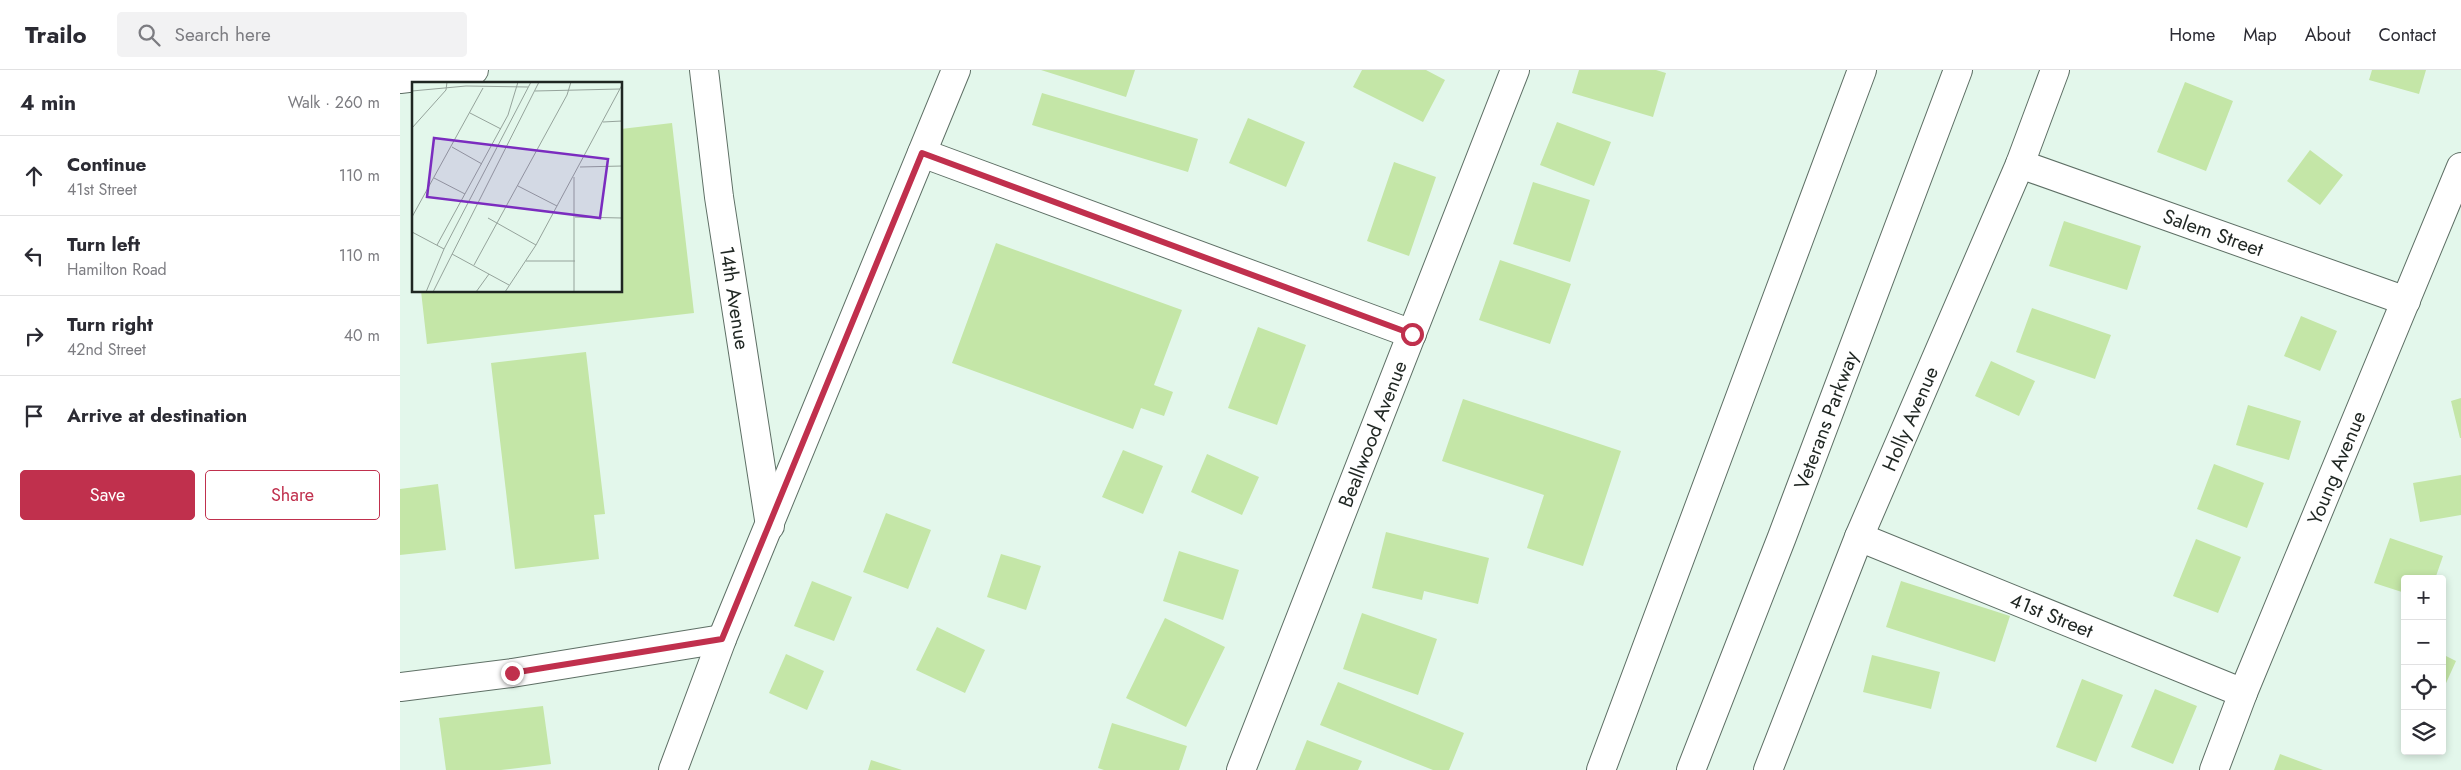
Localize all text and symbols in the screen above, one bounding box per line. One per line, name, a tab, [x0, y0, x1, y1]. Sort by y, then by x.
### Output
search box	[117, 12, 467, 57]
text: Trailo	[25, 17, 87, 52]
icon: search	[135, 21, 163, 49]
text: Search here	[175, 21, 271, 48]
text: Home	[2169, 22, 2215, 48]
text: Map	[2243, 22, 2277, 48]
text: About	[2305, 22, 2350, 48]
text: Contact	[2378, 22, 2436, 48]
inset map	[412, 82, 622, 292]
text: 4 min	[20, 88, 76, 118]
text: Walk · 260 m	[288, 91, 380, 114]
text: Continue	[67, 151, 146, 178]
icon: ahead	[20, 162, 48, 190]
text: 110 m	[339, 164, 380, 187]
text: 41st Street	[67, 178, 137, 201]
street label: Salem Street	[2159, 202, 2267, 264]
text: Turn left	[67, 231, 140, 258]
icon: left	[20, 242, 48, 270]
text: 110 m	[339, 244, 380, 267]
street label: 14th Avenue	[712, 244, 756, 352]
text: Hamilton Road	[67, 258, 167, 281]
text: Turn right	[67, 311, 153, 338]
icon: right	[20, 322, 48, 350]
route start	[1401, 323, 1424, 346]
text: 40 m	[344, 324, 380, 347]
text: 42nd Street	[67, 338, 146, 361]
street label: Veterans Parkway	[1787, 347, 1866, 494]
street label: Beallwood Avenue	[1331, 356, 1415, 512]
street label: Holly Avenue	[1875, 362, 1946, 476]
icon: arrive	[20, 402, 48, 430]
text: Arrive at destination	[67, 402, 247, 429]
street label: Young Avenue	[2300, 407, 2373, 529]
button: Save	[20, 470, 195, 520]
button: Share	[205, 470, 380, 520]
map controls	[2401, 575, 2446, 755]
button: +	[2401, 575, 2446, 620]
street label: 41st Street	[2006, 586, 2098, 646]
button: −	[2401, 620, 2446, 665]
route end	[501, 662, 524, 685]
button: locate	[2401, 665, 2446, 710]
button: layers	[2401, 710, 2446, 755]

